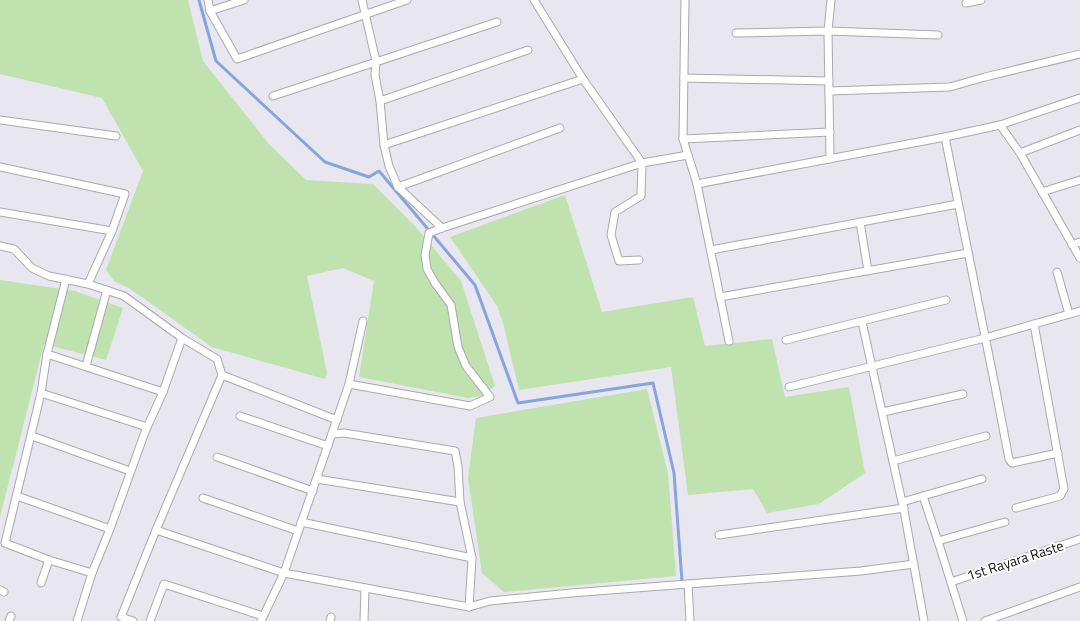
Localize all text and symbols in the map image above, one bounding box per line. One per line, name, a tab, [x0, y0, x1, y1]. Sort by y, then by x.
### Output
street label: 1st Rayara Raste	[964, 534, 1066, 586]

